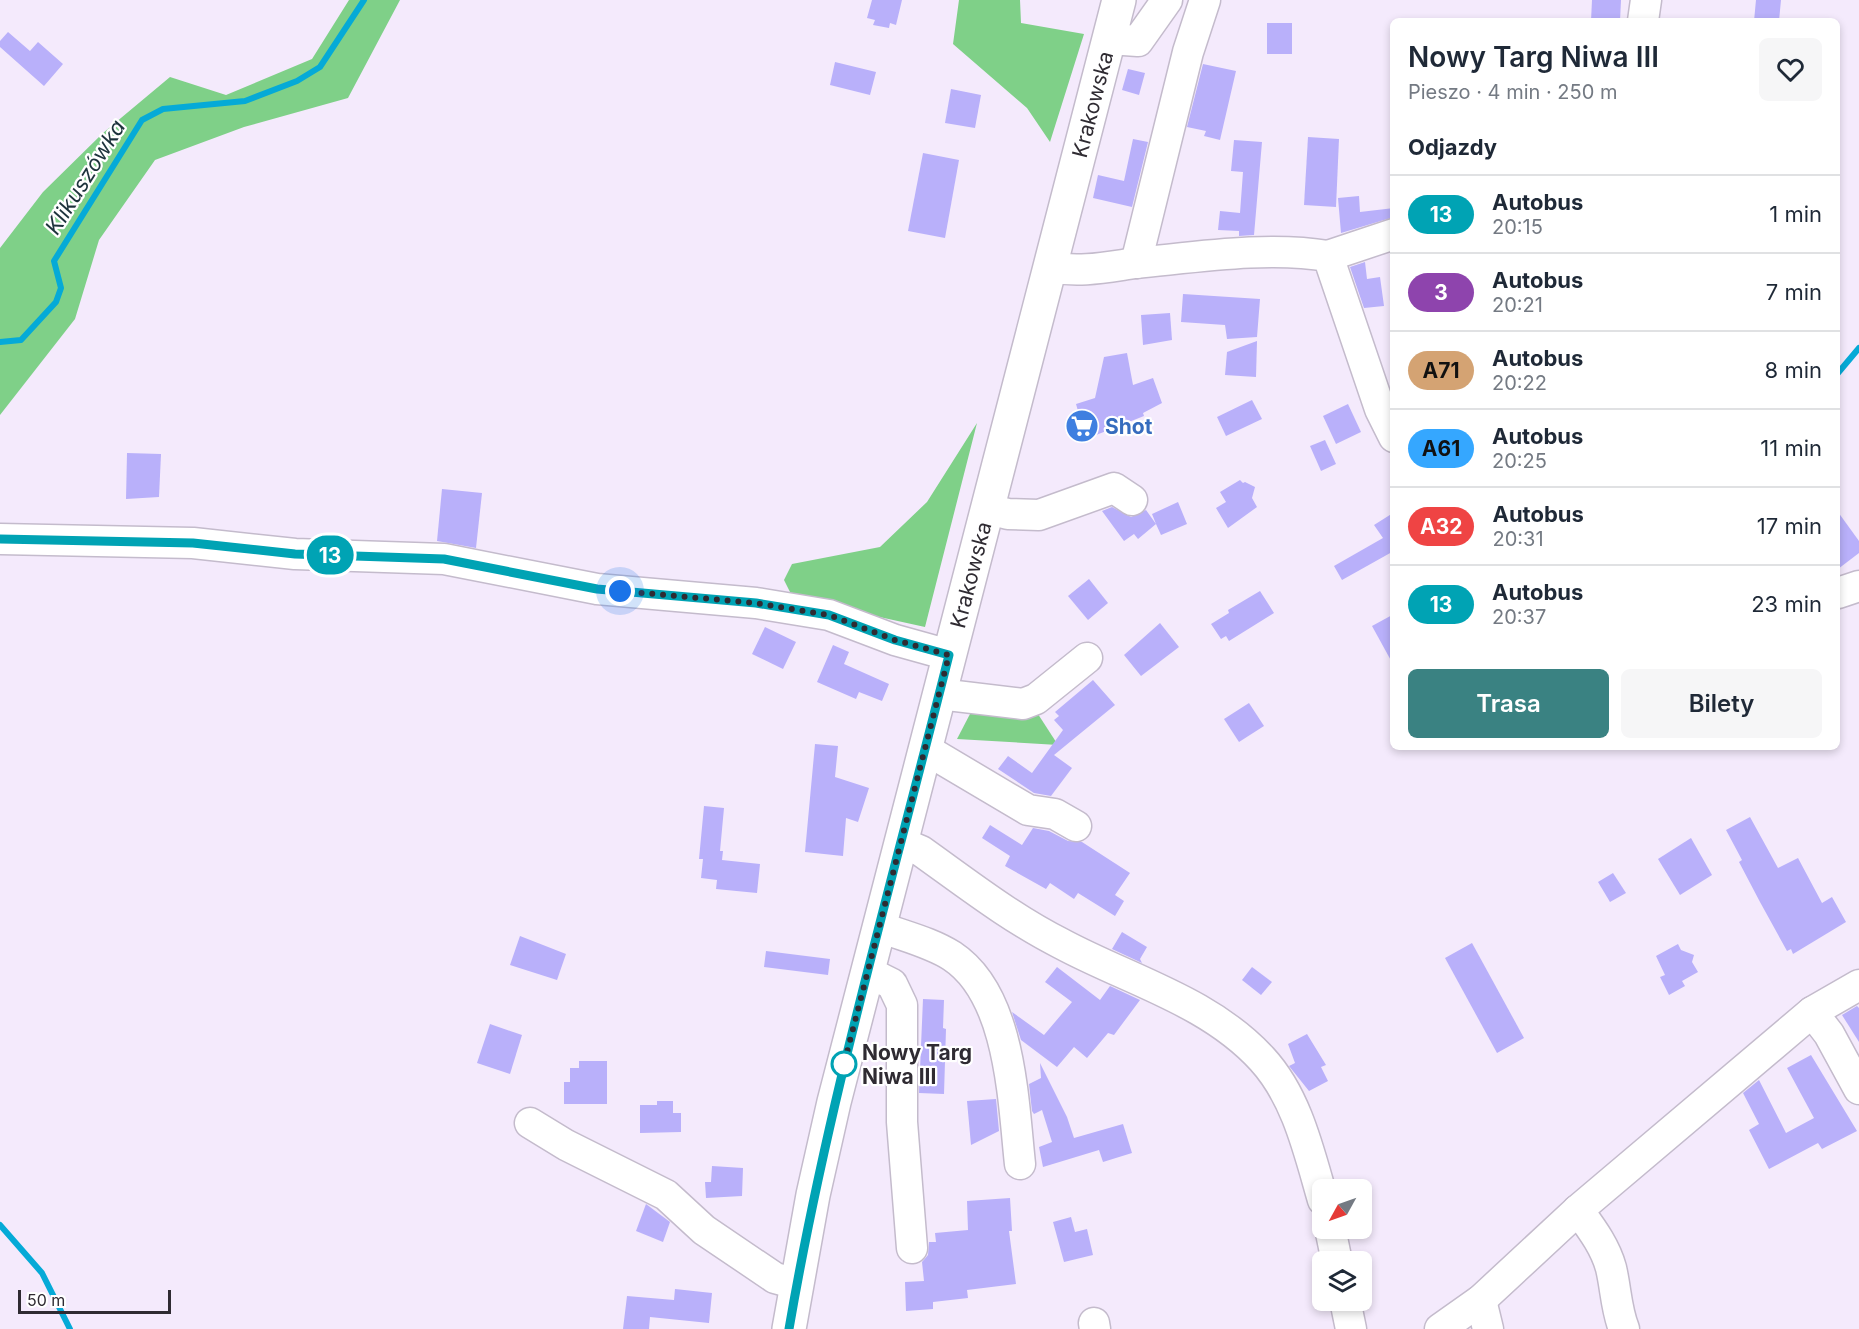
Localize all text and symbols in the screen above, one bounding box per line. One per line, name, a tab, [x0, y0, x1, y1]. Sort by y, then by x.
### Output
button: heart	[1759, 38, 1822, 101]
text: Nowy Targ Niwa III	[1408, 40, 1659, 74]
street label: Krakowska	[1066, 49, 1118, 160]
text: Pieszo · 4 min · 250 m	[1408, 80, 1617, 104]
water label: Klikuszówka	[40, 115, 130, 239]
text: Odjazdy	[1408, 134, 1497, 160]
text: Autobus	[1492, 189, 1583, 215]
text: 1 min	[1769, 201, 1822, 227]
text: 13	[1430, 202, 1452, 227]
text: 20:15	[1492, 215, 1543, 239]
text: Autobus	[1492, 267, 1583, 293]
text: 7 min	[1766, 279, 1822, 305]
text: 3	[1434, 280, 1448, 305]
text: 20:21	[1492, 293, 1543, 317]
text: Autobus	[1492, 345, 1583, 371]
text: 8 min	[1765, 357, 1822, 383]
text: A71	[1423, 358, 1459, 383]
text: 20:22	[1492, 371, 1547, 395]
supermarket icon: Shot	[1064, 408, 1100, 444]
place label: Shot	[1105, 414, 1153, 439]
text: Autobus	[1492, 423, 1583, 449]
text: 11 min	[1760, 435, 1822, 461]
text: A61	[1422, 436, 1460, 461]
text: 20:25	[1492, 449, 1547, 473]
text: Autobus	[1492, 501, 1584, 527]
text: 17 min	[1757, 513, 1822, 539]
text: A32	[1420, 514, 1462, 539]
street label: Krakowska	[945, 519, 996, 631]
text: 20:31	[1492, 527, 1544, 551]
line badge: 13	[303, 536, 357, 574]
text: 13	[319, 543, 341, 568]
your location	[605, 576, 635, 606]
text: Autobus	[1492, 579, 1583, 605]
text: 23 min	[1751, 591, 1822, 617]
text: 13	[1430, 592, 1452, 617]
text: 20:37	[1492, 605, 1546, 629]
button: Trasa	[1408, 669, 1609, 738]
button: Bilety	[1621, 669, 1822, 738]
place label: Nowy Targ Niwa III	[862, 1040, 972, 1089]
marker: Nowy Targ Niwa III	[831, 1051, 857, 1077]
north arrow	[1312, 1179, 1372, 1239]
map controls	[1312, 1179, 1372, 1311]
button: layers	[1312, 1251, 1372, 1311]
scale bar	[18, 1287, 171, 1314]
text: 50 m	[27, 1290, 65, 1310]

